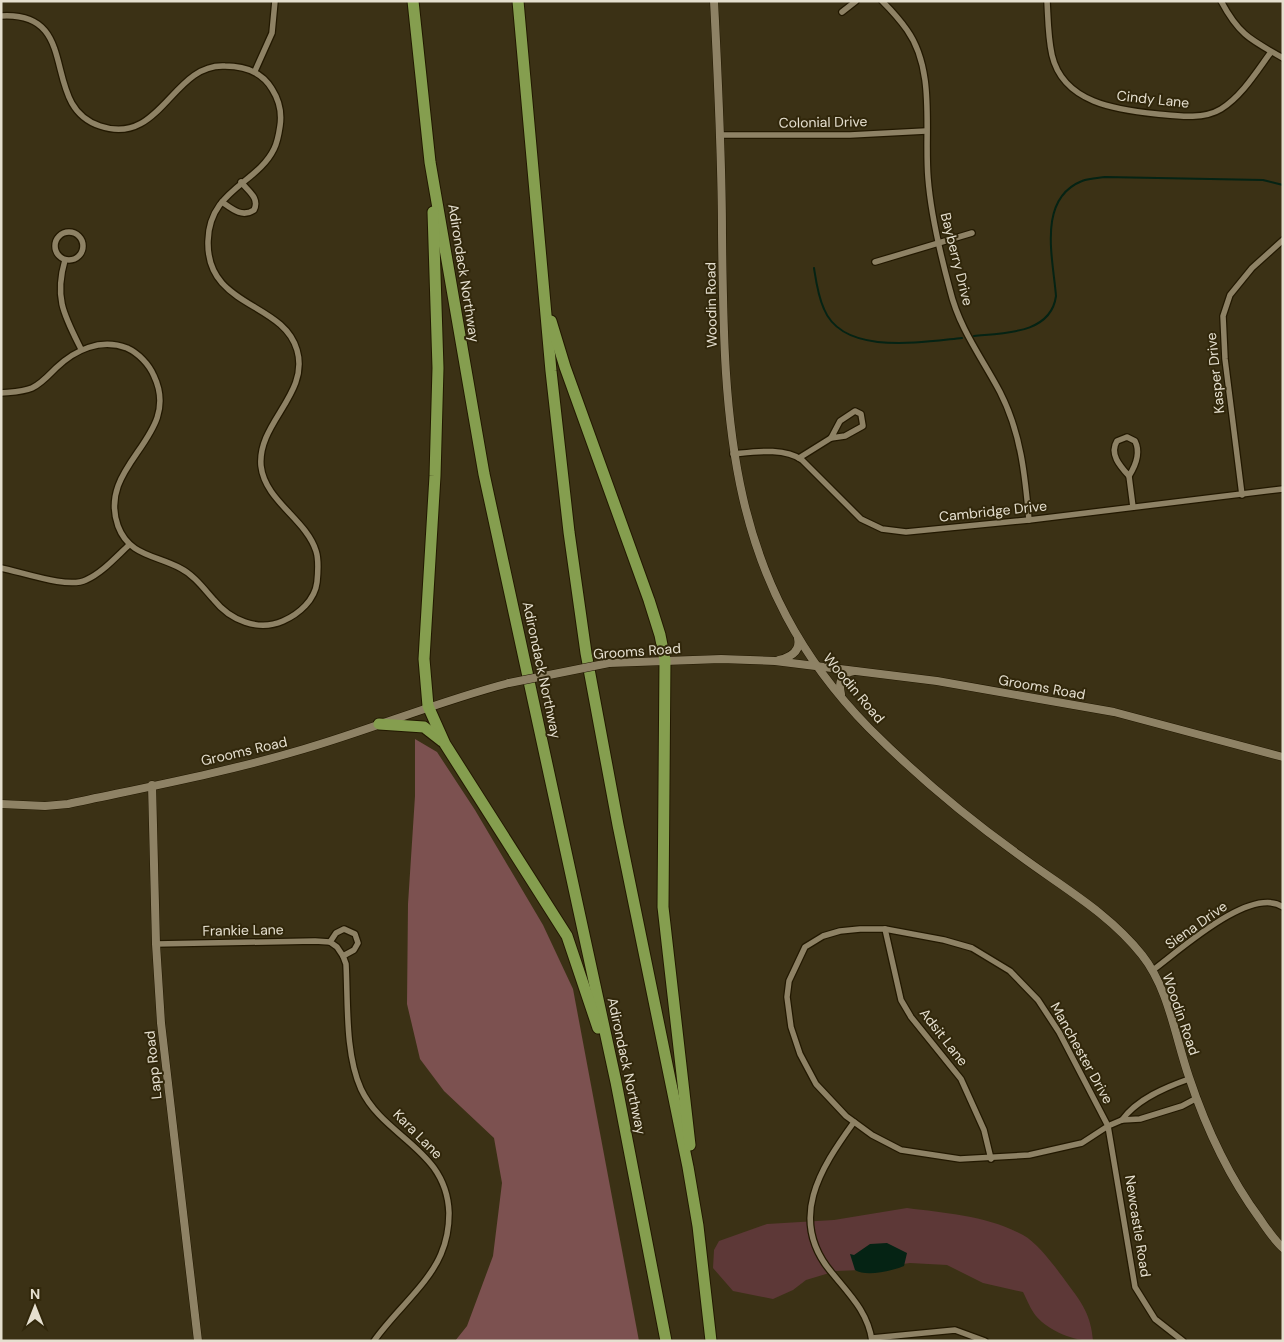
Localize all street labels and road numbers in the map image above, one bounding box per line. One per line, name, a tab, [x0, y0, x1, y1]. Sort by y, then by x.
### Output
street label: Cindy Lane	[1116, 86, 1190, 112]
street label: Colonial Drive	[778, 112, 868, 132]
street label: Adirondack Northway	[444, 203, 484, 344]
street label: Bayberry Drive	[937, 211, 977, 307]
street label: Woodin Road	[701, 262, 721, 348]
street label: Kasper Drive	[1202, 332, 1228, 414]
street label: Cambridge Drive	[938, 496, 1048, 526]
street label: Adirondack Northway	[519, 600, 565, 740]
street label: Grooms Road	[593, 639, 681, 663]
street label: Woodin Road	[819, 649, 889, 727]
street label: Grooms Road	[997, 671, 1087, 703]
street label: Grooms Road	[199, 732, 289, 770]
street label: Siena Drive	[1161, 897, 1231, 953]
street label: Frankie Lane	[202, 920, 284, 940]
street label: Woodin Road	[1159, 970, 1203, 1058]
street label: Adirondack Northway	[604, 996, 650, 1136]
street label: Manchester Drive	[1047, 999, 1117, 1107]
street label: Adsit Lane	[916, 1005, 972, 1069]
street label: Lapp Road	[140, 1030, 166, 1100]
street label: Kara Lane	[389, 1105, 447, 1163]
street label: Newcastle Road	[1121, 1174, 1155, 1278]

